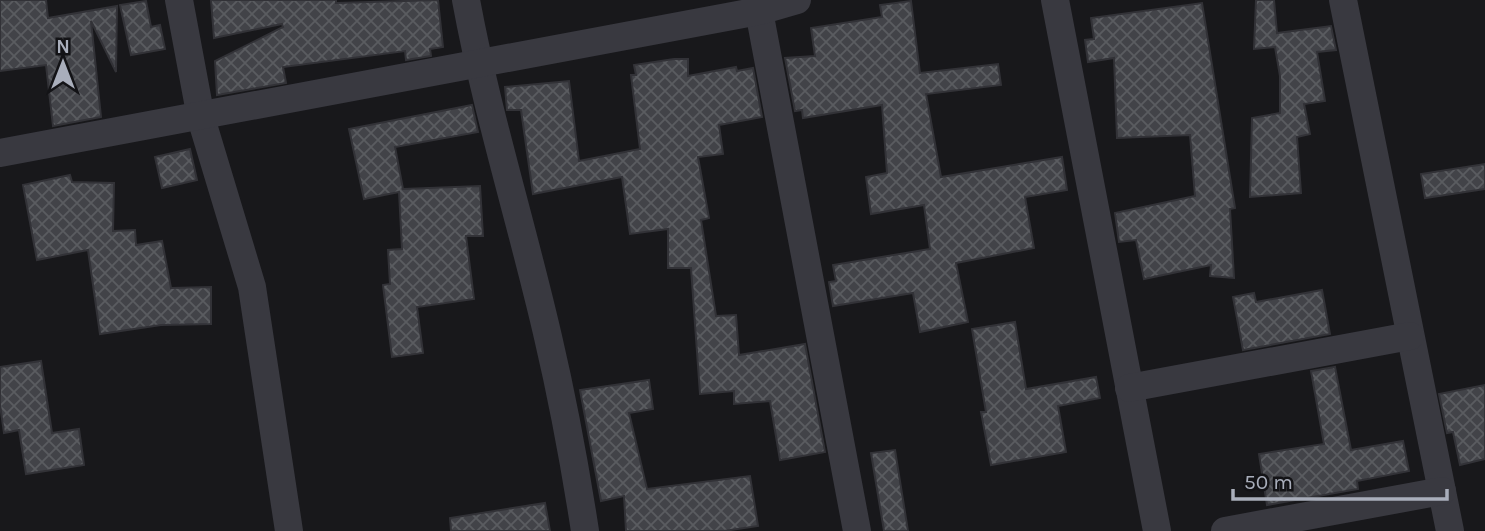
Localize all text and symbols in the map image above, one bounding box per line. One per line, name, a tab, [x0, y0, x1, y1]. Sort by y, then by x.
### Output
north arrow	[28, 28, 98, 98]
text: N	[56, 36, 70, 58]
scale bar	[1233, 458, 1446, 502]
text: 50 m	[1244, 470, 1293, 494]

